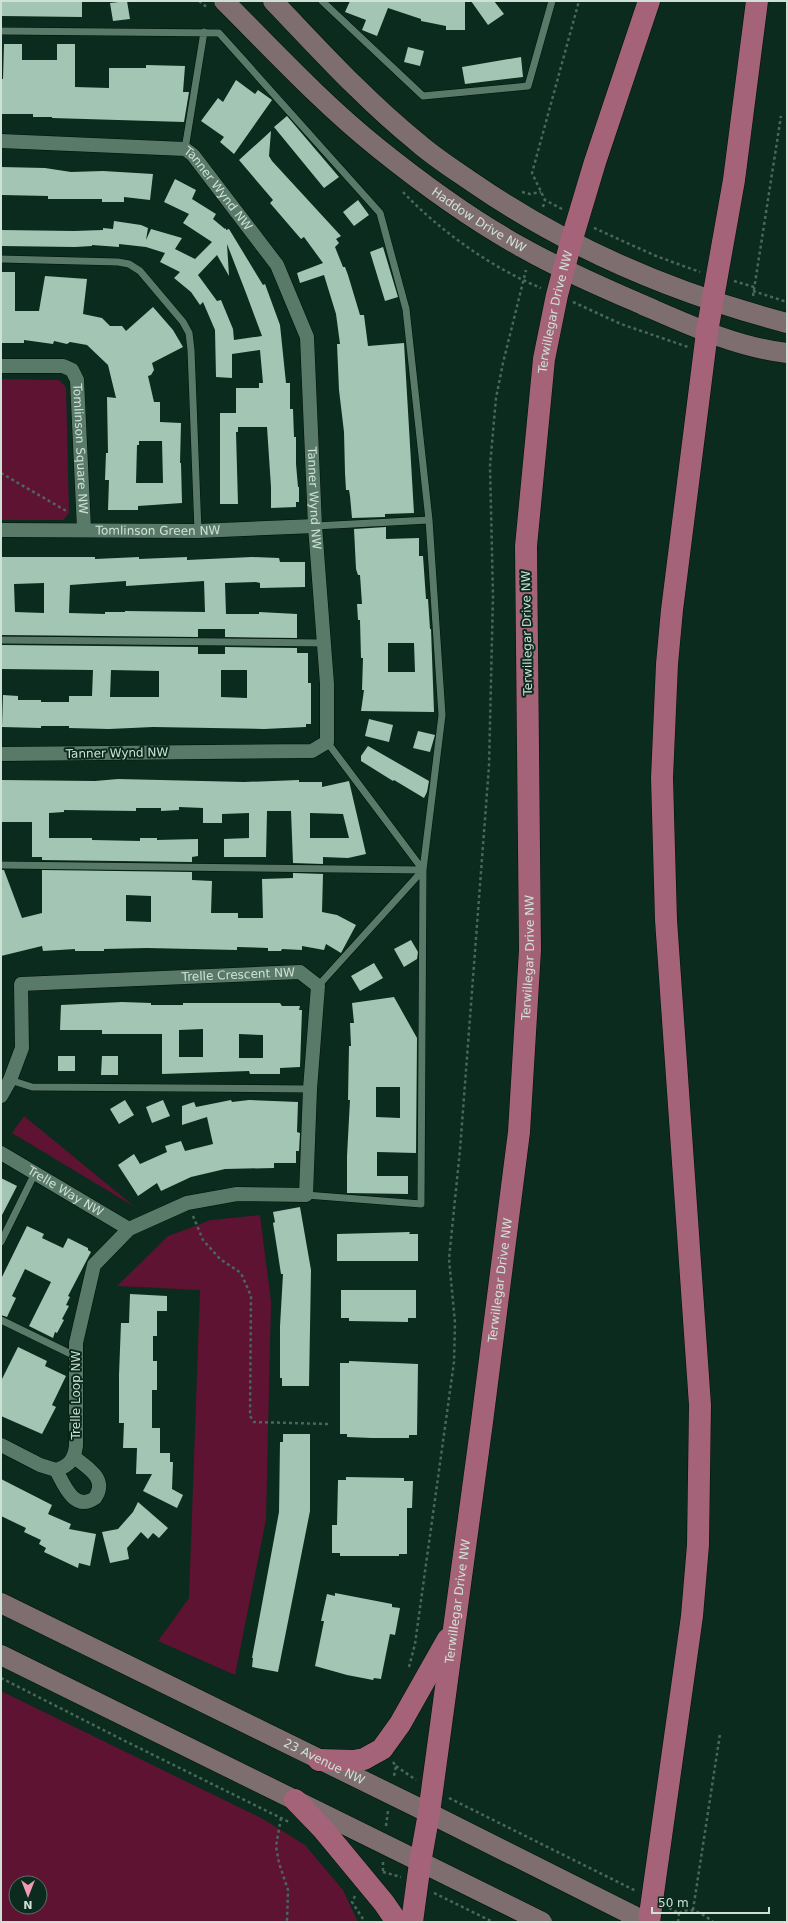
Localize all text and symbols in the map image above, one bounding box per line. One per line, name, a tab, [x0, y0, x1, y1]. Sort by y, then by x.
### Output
street label: Tanner Wynd NW	[180, 143, 255, 233]
street label: Haddow Drive NW	[429, 185, 529, 255]
street label: Terwillegar Drive NW	[536, 249, 576, 375]
street label: Tomlinson Square NW	[70, 382, 90, 515]
street label: Tanner Wynd NW	[305, 446, 324, 550]
street label: Tomlinson Green NW	[95, 523, 221, 538]
street label: Terwillegar Drive NW	[519, 570, 535, 697]
street label: Tanner Wynd NW	[65, 745, 169, 761]
street label: Terwillegar Drive NW	[519, 895, 537, 1022]
street label: Trelle Crescent NW	[180, 965, 295, 984]
street label: Trelle Way NW	[24, 1163, 106, 1219]
street label: Terwillegar Drive NW	[485, 1217, 515, 1344]
street label: Trelle Loop NW	[69, 1350, 83, 1440]
street label: Terwillegar Drive NW	[442, 1538, 473, 1665]
street label: 23 Avenue NW	[281, 1736, 367, 1787]
north arrow	[8, 1875, 48, 1915]
scale bar	[652, 1889, 769, 1915]
text: 50 m	[658, 1896, 689, 1910]
text: N	[23, 1898, 33, 1911]

